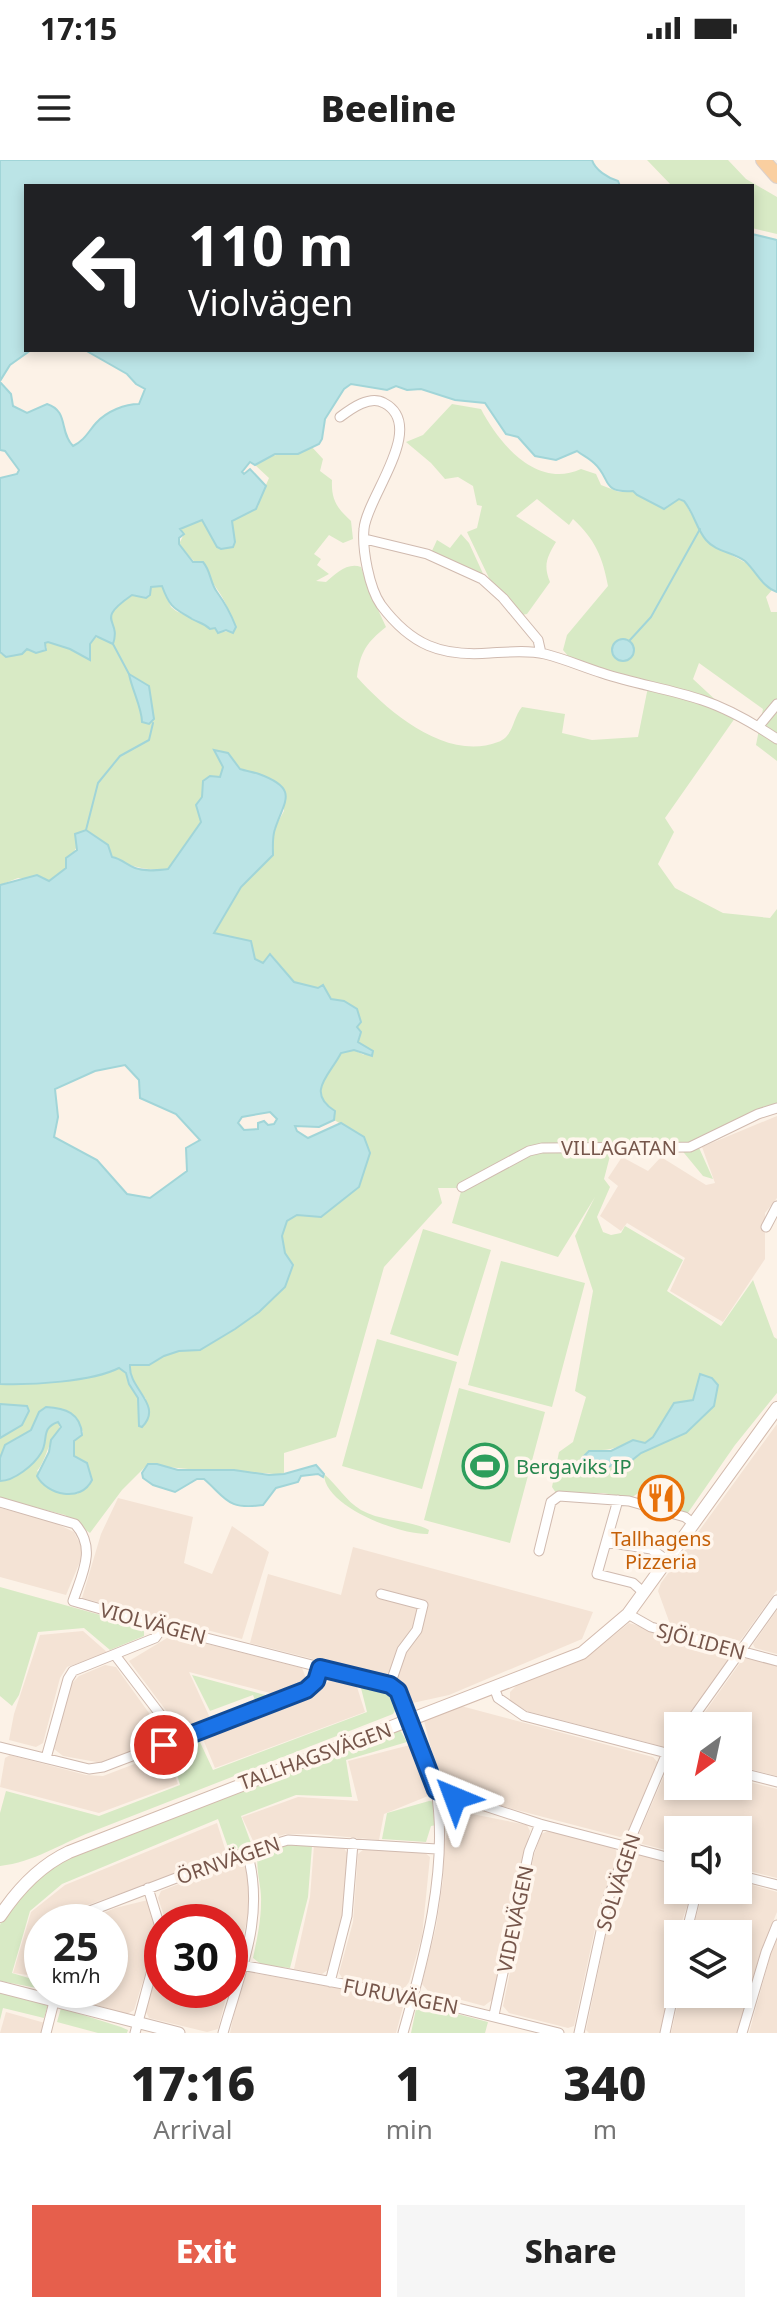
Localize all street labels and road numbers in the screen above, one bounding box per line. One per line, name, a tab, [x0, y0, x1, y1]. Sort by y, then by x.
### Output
street label: VILLAGATAN	[561, 1134, 677, 1161]
street label: VIOLVÄGEN	[97, 1596, 209, 1650]
street label: SJÖLIDEN	[654, 1616, 748, 1666]
street label: TALLHAGSVÄGEN	[235, 1716, 395, 1796]
street label: ÖRNVÄGEN	[173, 1830, 283, 1890]
street label: SOLVÄGEN	[590, 1830, 646, 1934]
street label: VIDEVÄGEN	[490, 1863, 540, 1975]
street label: FURUVÄGEN	[341, 1972, 461, 2020]

